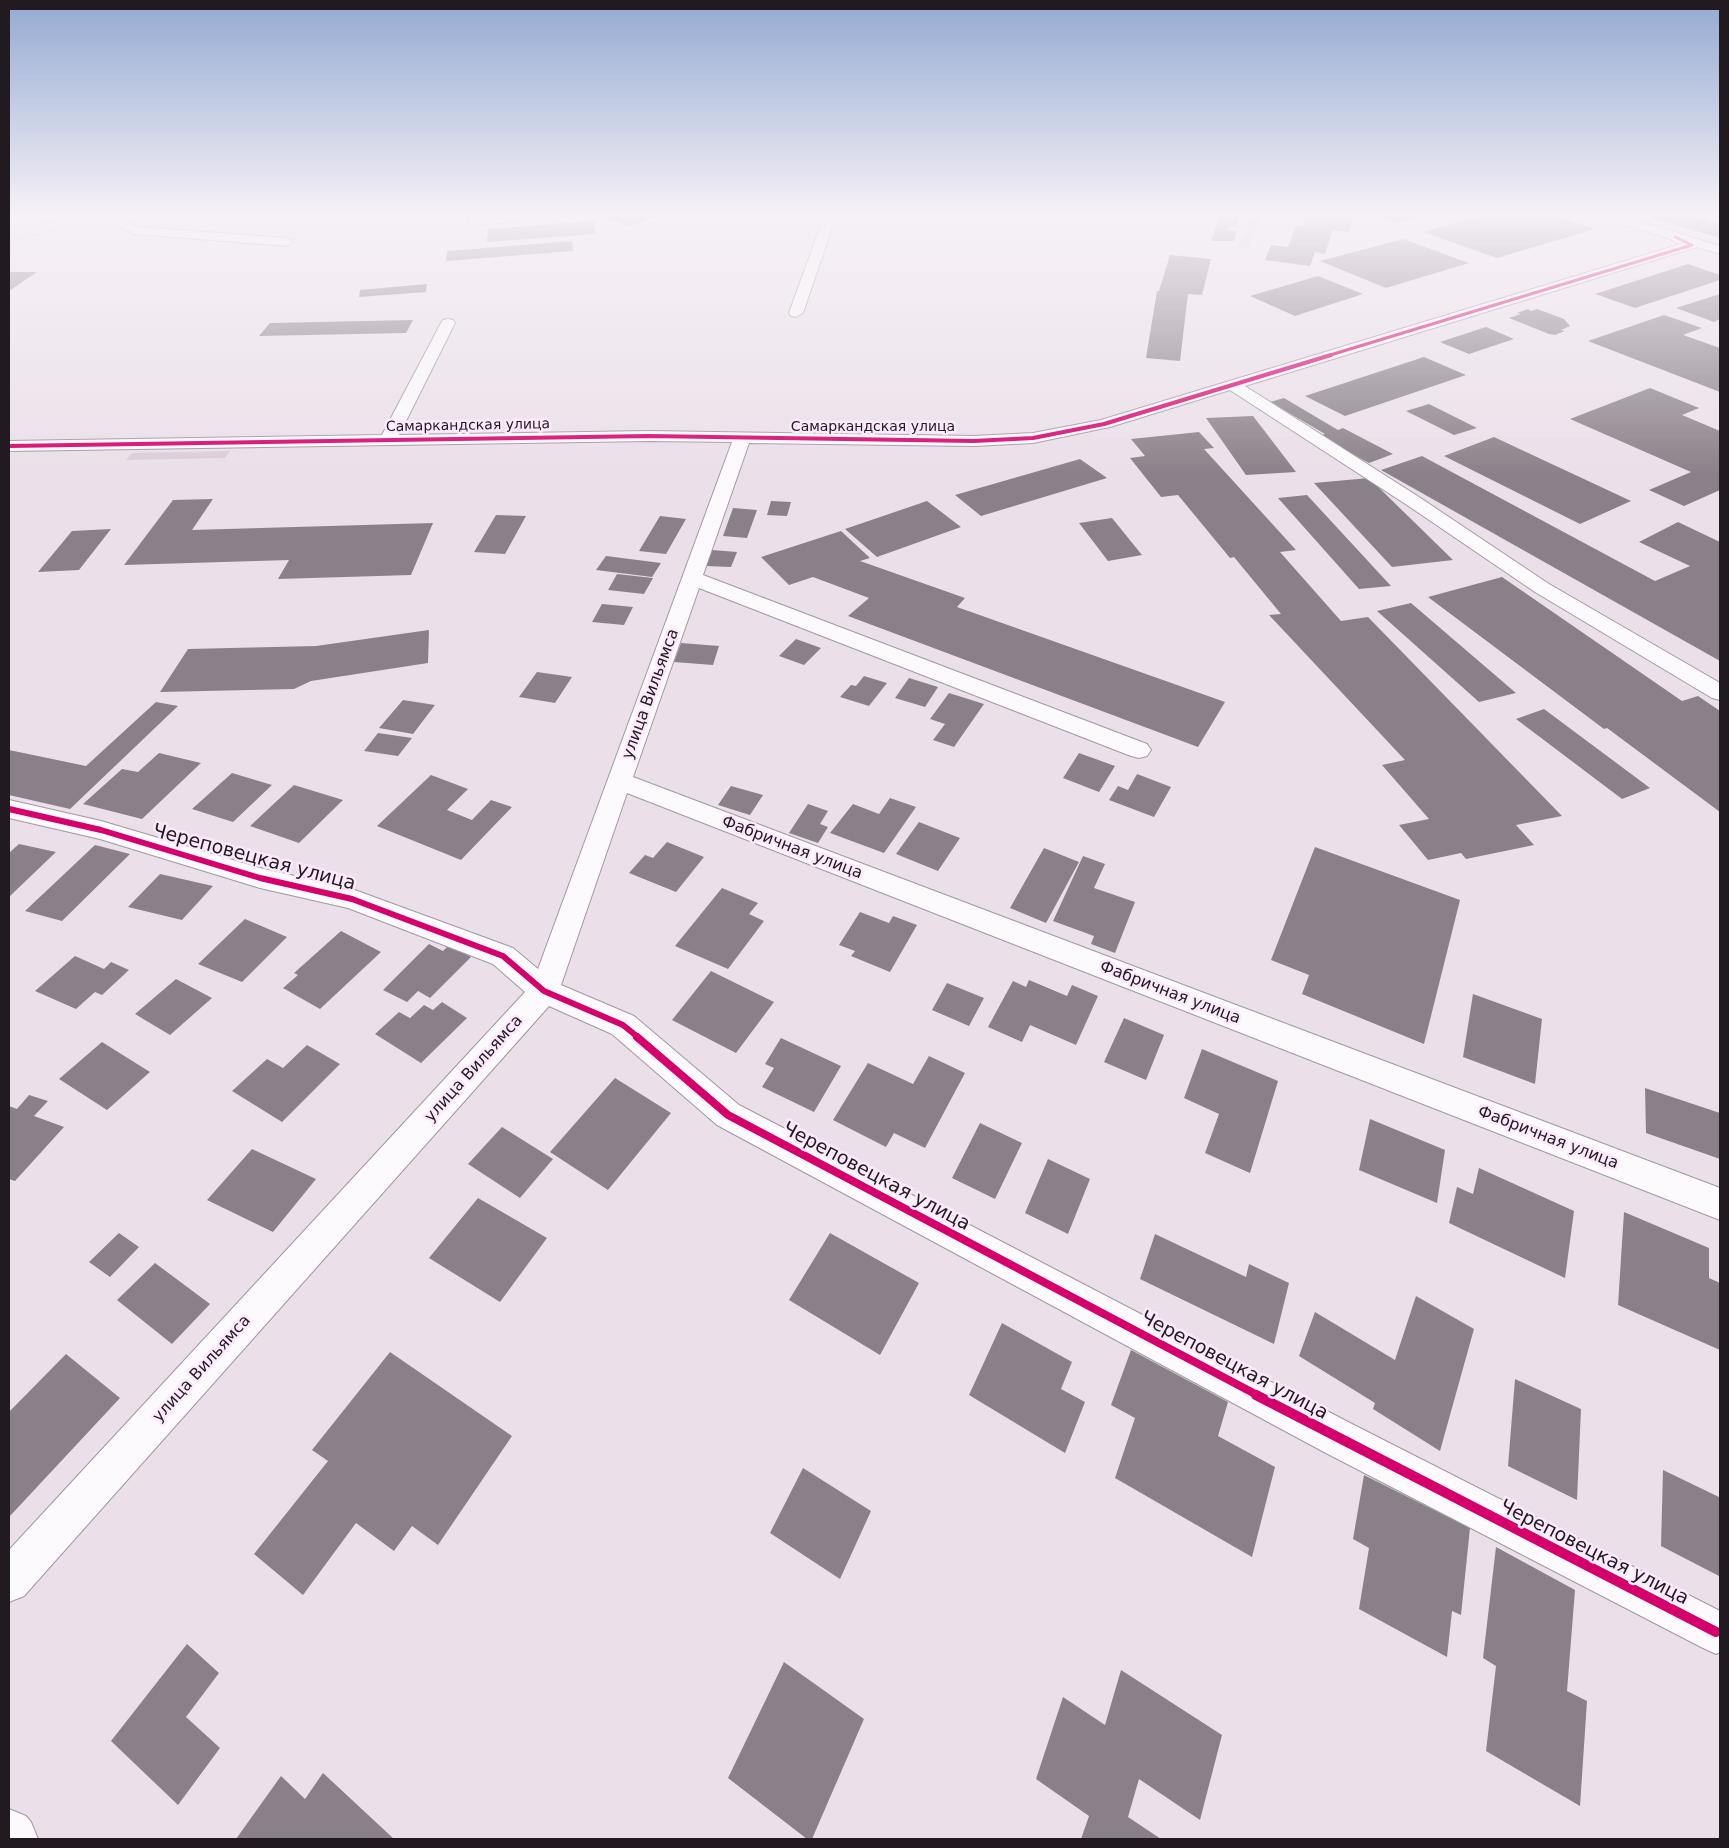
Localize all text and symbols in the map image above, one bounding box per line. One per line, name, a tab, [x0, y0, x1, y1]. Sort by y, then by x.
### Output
street label: Самаркандская улица	[386, 416, 550, 436]
street label: Самаркандская улица	[791, 419, 955, 435]
street label: улица Вильямса	[619, 626, 683, 762]
street label: Фабричная улица	[719, 812, 865, 884]
street label: Череповецкая улица	[150, 820, 358, 896]
street label: Фабричная улица	[1097, 957, 1243, 1029]
street label: улица Вильямса	[421, 1012, 527, 1126]
street label: Фабричная улица	[1475, 1102, 1621, 1174]
street label: Череповецкая улица	[778, 1118, 974, 1236]
street label: Череповецкая улица	[1136, 1307, 1332, 1425]
street label: улица Вильямса	[149, 1312, 255, 1426]
street label: Череповецкая улица	[1496, 1495, 1692, 1611]

